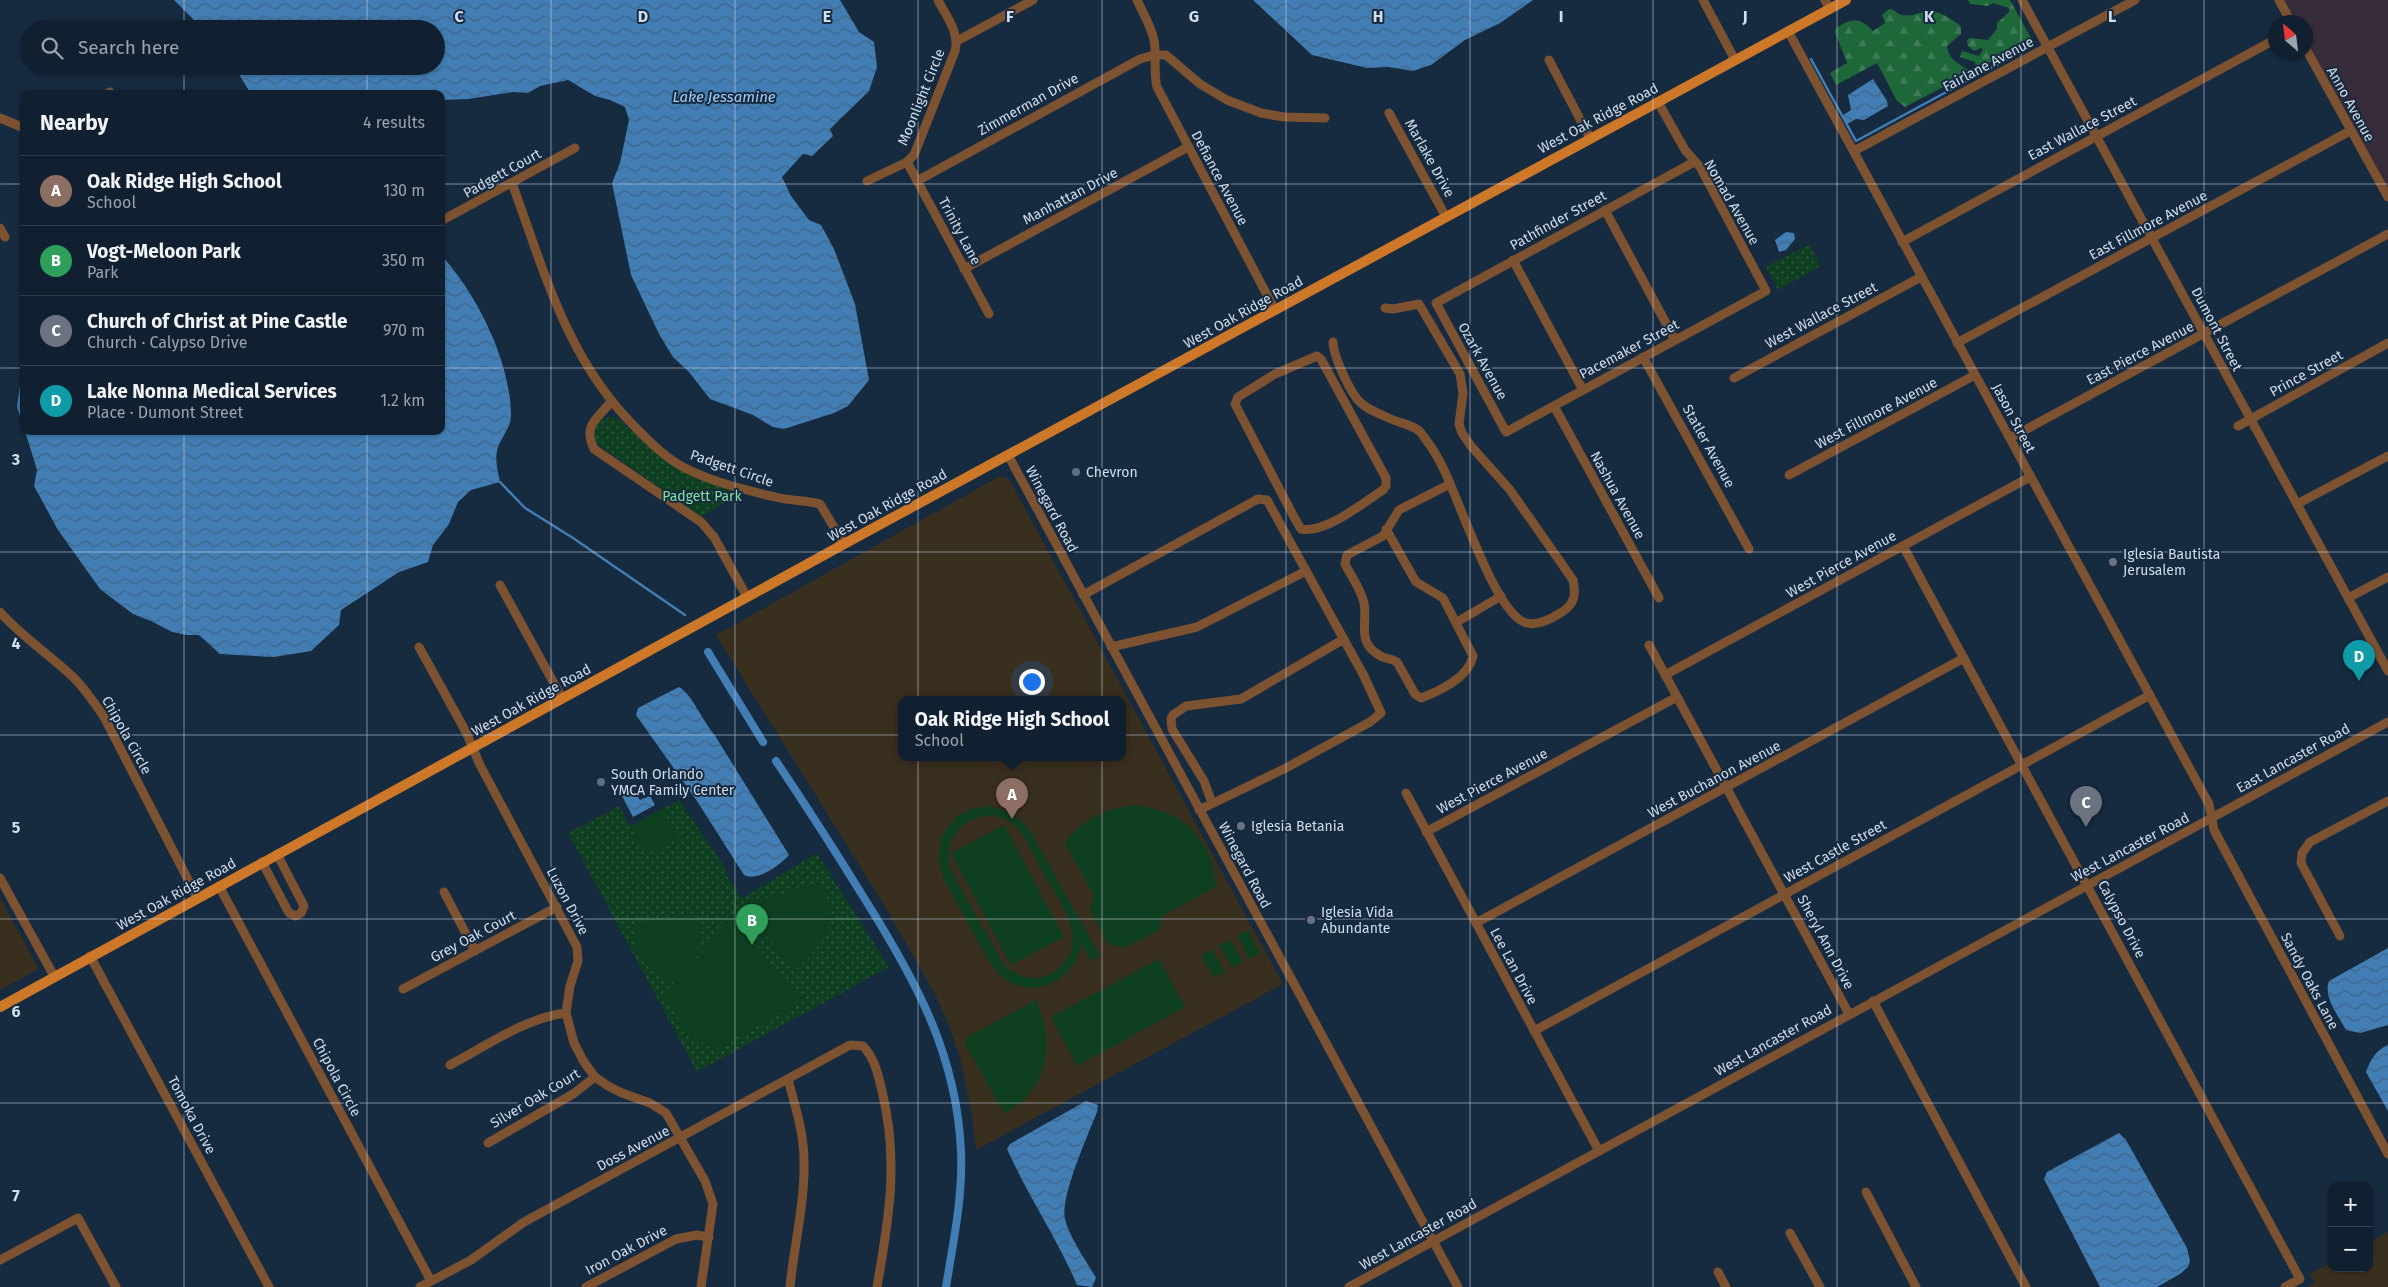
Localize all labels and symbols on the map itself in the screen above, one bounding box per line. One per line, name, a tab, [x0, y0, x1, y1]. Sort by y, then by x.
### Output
text: C	[454, 7, 464, 26]
text: D	[638, 7, 648, 26]
text: E	[823, 7, 831, 26]
text: F	[1006, 7, 1014, 26]
text: G	[1189, 7, 1199, 26]
text: H	[1373, 7, 1383, 26]
text: I	[1559, 7, 1563, 26]
text: J	[1741, 7, 1748, 26]
text: K	[1924, 7, 1935, 26]
text: L	[2108, 7, 2116, 26]
north arrow	[2268, 15, 2313, 60]
street label: Fairlane Avenue	[1940, 33, 2037, 96]
street label: Moonlight Circle	[894, 46, 949, 148]
street label: Anno Avenue	[2323, 64, 2378, 145]
street label: Zimmerman Drive	[975, 70, 1082, 139]
street label: West Oak Ridge Road	[1535, 80, 1661, 157]
water label: Lake Jessamine	[672, 88, 776, 106]
street label: East Wallace Street	[2025, 92, 2140, 164]
street label: Marlake Drive	[1401, 116, 1458, 200]
street label: Defiance Avenue	[1187, 128, 1252, 228]
street label: Padgett Court	[460, 145, 545, 202]
street label: Nomad Avenue	[1700, 156, 1763, 248]
street label: Manhattan Drive	[1020, 164, 1121, 229]
street label: Pathfinder Street	[1507, 186, 1610, 254]
street label: East Fillmore Avenue	[2086, 187, 2210, 264]
street label: Trinity Lane	[935, 194, 984, 268]
street label: West Oak Ridge Road	[1181, 273, 1306, 352]
street label: West Wallace Street	[1762, 278, 1881, 352]
street label: Dumont Street	[2187, 284, 2246, 375]
street label: Pacemaker Street	[1577, 316, 1683, 383]
street label: East Pierce Avenue	[2084, 318, 2197, 389]
street label: Ozark Avenue	[1454, 320, 1511, 403]
street label: Prince Street	[2267, 346, 2347, 401]
street label: West Fillmore Avenue	[1812, 374, 1940, 453]
street label: Jason Street	[1988, 381, 2039, 457]
street label: Statler Avenue	[1679, 402, 1738, 491]
street label: Padgett Circle	[688, 446, 776, 491]
street label: Nashua Avenue	[1586, 448, 1649, 542]
text: 3	[11, 450, 20, 469]
street label: Winegard Road	[1022, 463, 1081, 555]
place label: Chevron	[1086, 464, 1138, 481]
street label: West Oak Ridge Road	[825, 466, 950, 545]
marker: Chevron	[1070, 466, 1082, 478]
park label: Padgett Park	[662, 488, 743, 505]
street label: West Pierce Avenue	[1783, 527, 1899, 602]
place label: Iglesia Bautista Jerusalem	[2123, 546, 2220, 579]
marker: Iglesia Bautista Jerusalem	[2107, 556, 2119, 568]
text: 4	[11, 634, 21, 653]
pin: D	[2343, 640, 2375, 681]
street label: West Oak Ridge Road	[469, 661, 594, 740]
your location	[1019, 669, 1045, 695]
street label: Chipola Circle	[98, 693, 155, 777]
street label: East Lancaster Road	[2233, 720, 2353, 797]
street label: West Buchanon Avenue	[1645, 737, 1784, 822]
street label: West Pierce Avenue	[1434, 745, 1551, 818]
place label: South Orlando YMCA Family Center	[611, 766, 735, 799]
marker: South Orlando YMCA Family Center	[595, 776, 607, 788]
pin: A	[996, 778, 1028, 819]
pin: C	[2070, 786, 2102, 827]
street label: West Lancaster Road	[2068, 809, 2192, 886]
street label: West Castle Street	[1781, 816, 1890, 887]
text: 5	[12, 818, 21, 837]
place label: Iglesia Betania	[1251, 818, 1344, 835]
street label: Winegard Road	[1215, 819, 1274, 911]
marker: Iglesia Betania	[1235, 820, 1247, 832]
street label: West Oak Ridge Road	[114, 855, 239, 934]
street label: Luzon Drive	[543, 865, 592, 938]
street label: Calypso Drive	[2094, 877, 2149, 961]
street label: Sheryl Ann Drive	[1794, 892, 1858, 992]
pin: B	[736, 904, 768, 945]
place label: Iglesia Vida Abundante	[1321, 904, 1394, 937]
street label: Grey Oak Court	[428, 906, 520, 966]
marker: Iglesia Vida Abundante	[1305, 914, 1317, 926]
street label: Lee Lan Drive	[1486, 925, 1541, 1008]
street label: Sandy Oaks Lane	[2277, 930, 2342, 1033]
street label: West Lancaster Road	[1712, 1001, 1835, 1080]
text: 6	[11, 1002, 21, 1021]
street label: Chipola Circle	[309, 1035, 364, 1120]
street label: Silver Oak Court	[487, 1065, 584, 1132]
street label: Tomoka Drive	[164, 1073, 219, 1157]
street label: Doss Avenue	[594, 1122, 673, 1175]
text: 7	[12, 1186, 20, 1205]
street label: West Lancaster Road	[1357, 1195, 1480, 1274]
street label: Iron Oak Drive	[582, 1222, 670, 1279]

